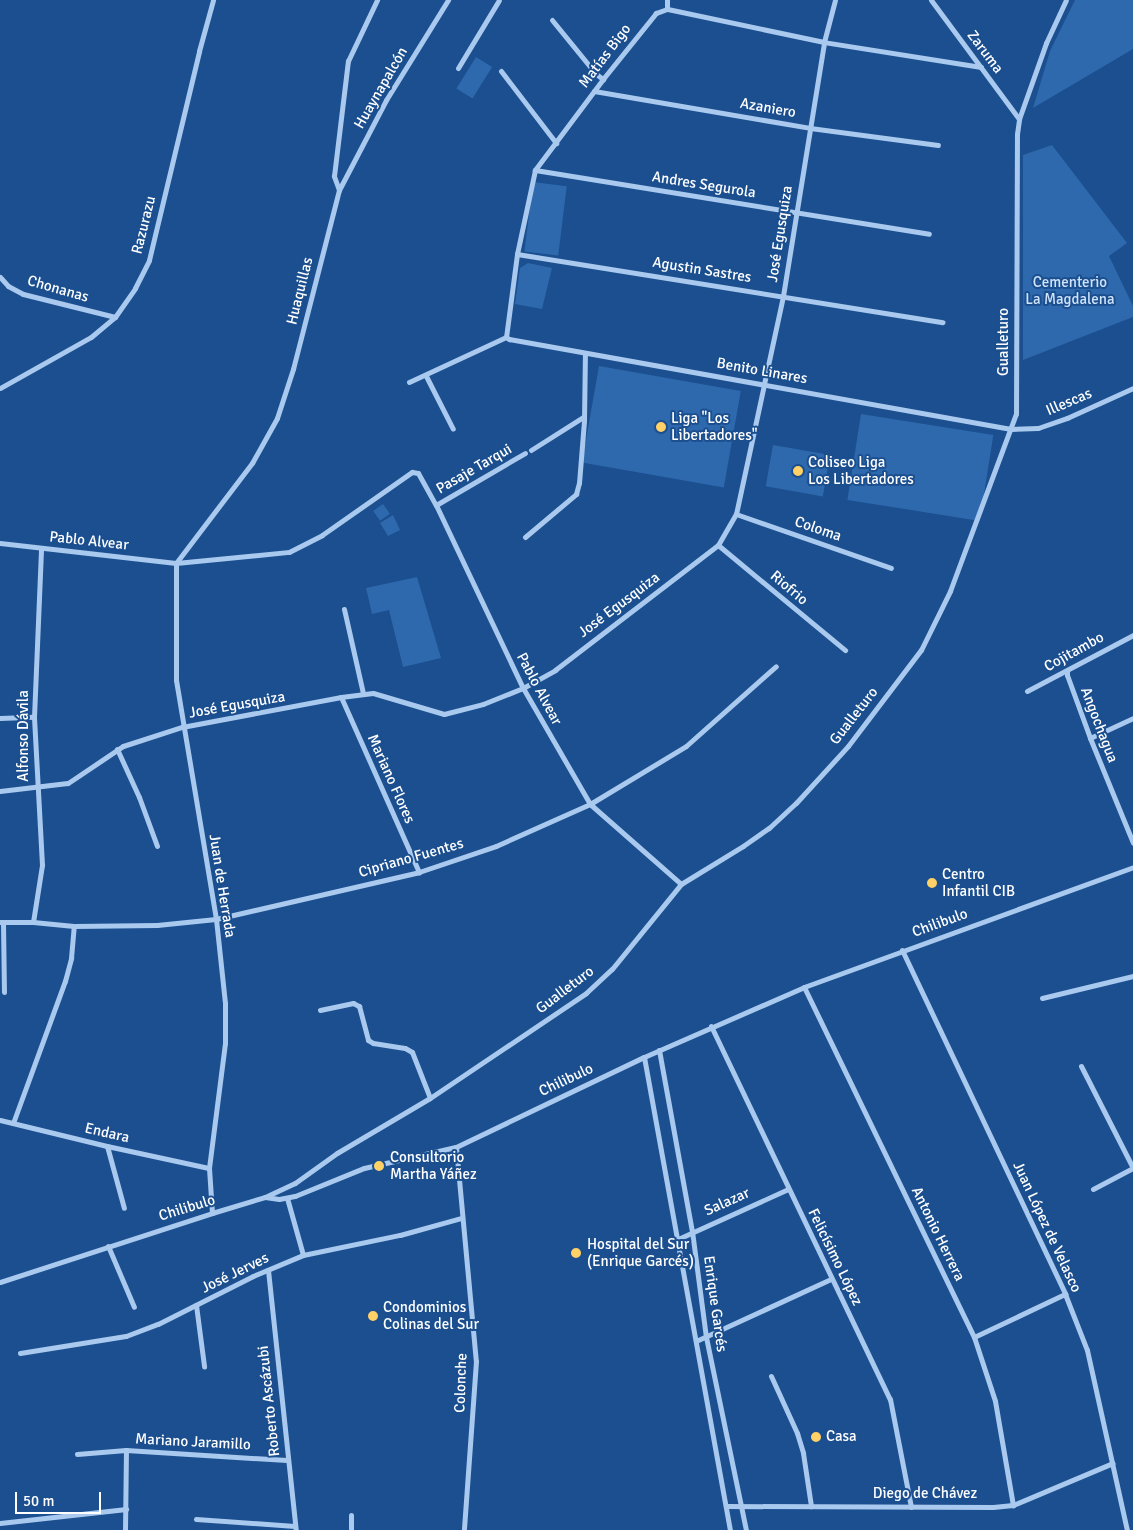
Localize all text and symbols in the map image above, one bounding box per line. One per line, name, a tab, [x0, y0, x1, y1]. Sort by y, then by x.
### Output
street label: Matías Bigo	[575, 21, 635, 91]
street label: Zaruma	[963, 27, 1007, 77]
street label: Huaynapalcón	[350, 44, 412, 132]
street label: Azaniero	[739, 94, 797, 122]
street label: Andres Segurola	[651, 168, 757, 202]
street label: José Egusquiza	[763, 185, 797, 283]
street label: Razurazu	[128, 194, 160, 256]
street label: Agustin Sastres	[651, 253, 753, 287]
street label: Huaquillas	[283, 255, 317, 327]
street label: Chonanas	[25, 272, 91, 306]
park label: Cementerio La Magdalena	[1025, 273, 1115, 308]
street label: Gualleturo	[995, 308, 1013, 376]
street label: Benito Linares	[715, 354, 809, 388]
street label: Illescas	[1043, 384, 1095, 420]
place label: Liga "Los Libertadores"	[671, 409, 757, 444]
marker: Liga "Los Libertadores"	[655, 421, 667, 433]
street label: Pasaje Tarqui	[433, 440, 515, 498]
place label: Coliseo Liga Los Libertadores	[808, 453, 914, 488]
marker: Coliseo Liga Los Libertadores	[792, 465, 804, 477]
street label: Coloma	[792, 513, 844, 545]
street label: Pablo Alvear	[48, 528, 130, 554]
street label: Riofrio	[766, 567, 812, 609]
street label: José Egusquiza	[575, 569, 663, 641]
street label: Cojitambo	[1041, 628, 1107, 676]
street label: Pablo Alvear	[512, 650, 566, 728]
street label: Gualleturo	[826, 684, 882, 748]
street label: Angochagua	[1076, 685, 1122, 765]
street label: José Egusquiza	[187, 688, 287, 722]
street label: Alfonso Dávila	[15, 690, 33, 782]
street label: Mariano Flores	[363, 732, 419, 826]
street label: Juan de Herrada	[205, 833, 239, 939]
street label: Cipriano Fuentes	[356, 834, 466, 882]
place label: Centro Infantil CIB	[942, 865, 1015, 900]
marker: Centro Infantil CIB	[926, 877, 938, 889]
street label: Chilibulo	[910, 905, 970, 941]
street label: Gualleturo	[532, 962, 598, 1018]
street label: Chilibulo	[536, 1060, 596, 1100]
street label: Endara	[83, 1119, 131, 1147]
place label: Consultorio Martha Yáñez	[390, 1148, 477, 1183]
marker: Consultorio Martha Yáñez	[372, 1159, 386, 1173]
street label: Juan López de Velasco	[1009, 1159, 1085, 1295]
street label: Salazar	[702, 1184, 752, 1220]
street label: Antonio Herrera	[907, 1184, 969, 1284]
street label: Chilibulo	[157, 1191, 217, 1225]
street label: Felicísimo López	[804, 1206, 866, 1308]
place label: Hospital del Sur (Enrique Garcés)	[587, 1235, 694, 1270]
marker: Hospital del Sur (Enrique Garcés)	[569, 1246, 583, 1260]
street label: José Jerves	[198, 1249, 272, 1297]
street label: Enrique Garcés	[699, 1255, 731, 1353]
place label: Condominios Colinas del Sur	[383, 1298, 479, 1333]
marker: Condominios Colinas del Sur	[367, 1310, 379, 1322]
street label: Roberto Ascázubi	[254, 1345, 284, 1457]
street label: Colonche	[451, 1353, 471, 1413]
place label: Casa	[826, 1428, 857, 1446]
street label: Mariano Jaramillo	[135, 1430, 251, 1454]
marker: Casa	[810, 1431, 822, 1443]
scale bar	[18, 1482, 104, 1514]
street label: Diego de Chávez	[873, 1485, 977, 1503]
text: 50 m	[23, 1492, 54, 1510]

